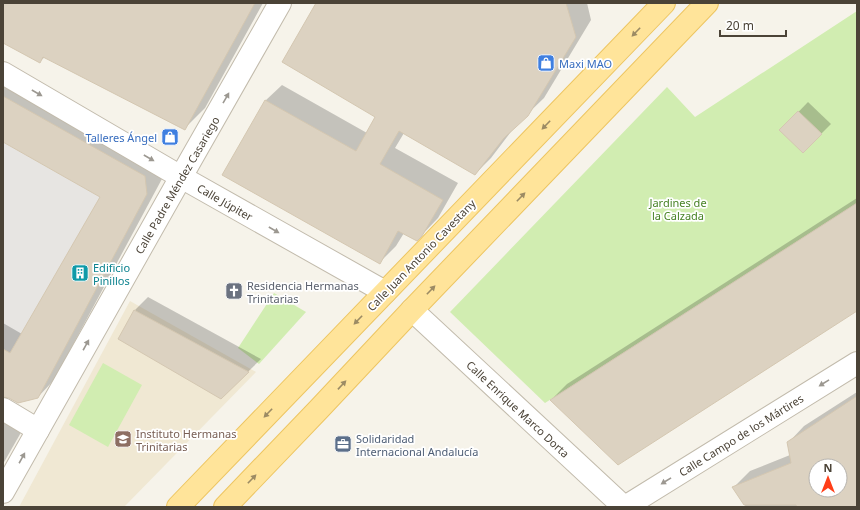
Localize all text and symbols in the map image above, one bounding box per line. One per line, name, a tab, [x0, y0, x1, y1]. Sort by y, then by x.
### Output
scale bar	[720, 12, 786, 38]
text: 20 m	[726, 17, 754, 34]
one-way arrow	[631, 27, 641, 37]
shop icon: Maxi MAO	[536, 53, 556, 73]
place label: Maxi MAO	[559, 56, 612, 71]
one-way arrow	[31, 89, 43, 96]
one-way arrow	[223, 92, 230, 104]
street label: Calle Padre Méndez Casariego	[131, 113, 223, 256]
one-way arrow	[541, 120, 551, 130]
shop icon: Talleres Ángel	[160, 127, 180, 147]
place label: Talleres Ángel	[85, 130, 157, 145]
one-way arrow	[143, 155, 155, 162]
street label: Calle Júpiter	[194, 180, 256, 224]
one-way arrow	[516, 192, 526, 202]
park label: Jardines de la Calzada	[648, 195, 707, 223]
street label: Calle Juan Antonio Cavestany	[364, 196, 479, 314]
one-way arrow	[268, 226, 280, 233]
place label: Edificio Pinillos	[93, 260, 130, 288]
building icon: Edificio Pinillos	[70, 263, 90, 283]
place label: Residencia Hermanas Trinitarias	[247, 278, 359, 306]
church icon: Residencia Hermanas Trinitarias	[224, 281, 244, 301]
one-way arrow	[426, 285, 436, 295]
one-way arrow	[354, 315, 363, 325]
one-way arrow	[83, 339, 90, 351]
street label: Calle Enrique Marco Dorta	[463, 357, 573, 461]
one-way arrow	[819, 379, 829, 387]
one-way arrow	[337, 380, 346, 390]
street label: Calle Campo de los Mártires	[676, 390, 806, 480]
one-way arrow	[263, 408, 273, 418]
place label: Instituto Hermanas Trinitarias	[136, 426, 236, 454]
school or university icon: Instituto Hermanas Trinitarias	[113, 429, 133, 449]
place label: Solidaridad Internacional Andalucía	[356, 431, 478, 459]
office icon: Solidaridad Internacional Andalucía	[333, 434, 353, 454]
one-way arrow	[19, 452, 26, 464]
north arrow	[808, 458, 848, 498]
text: N	[824, 460, 832, 475]
one-way arrow	[247, 474, 257, 484]
one-way arrow	[660, 478, 672, 485]

